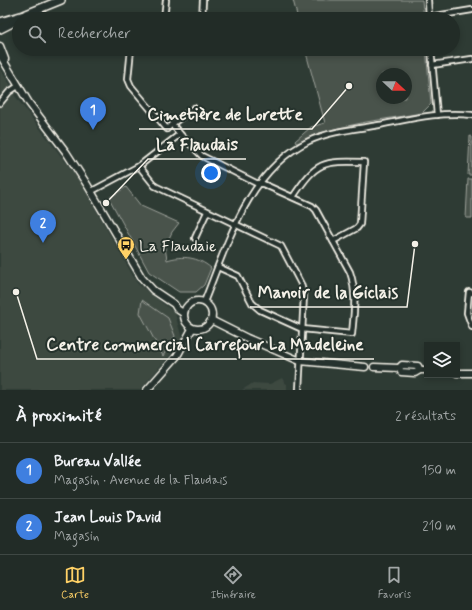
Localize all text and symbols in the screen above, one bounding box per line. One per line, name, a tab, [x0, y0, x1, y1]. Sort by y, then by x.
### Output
search box	[12, 12, 460, 56]
icon: search	[26, 23, 48, 45]
text: Rechercher	[58, 24, 131, 44]
north arrow	[376, 68, 412, 104]
pin: 1	[80, 97, 106, 130]
callout: Cimetière de Lorette	[139, 100, 312, 129]
text: Cimetière de Lorette	[147, 104, 303, 126]
callout: La Flaudais	[148, 130, 246, 159]
text: La Flaudais	[156, 134, 238, 156]
your location	[201, 163, 221, 183]
pin: 2	[30, 210, 56, 243]
bus stop icon: La Flaudaie	[116, 235, 136, 260]
place label: La Flaudaie	[139, 236, 217, 257]
callout: Manoir de la Giclais	[250, 278, 407, 307]
text: Manoir de la Giclais	[258, 282, 398, 304]
callout: Centre commercial Carrefour La Madeleine	[37, 330, 374, 359]
text: Centre commercial Carrefour La Madeleine	[46, 334, 364, 359]
map controls	[424, 342, 460, 378]
button: layers	[424, 342, 460, 378]
text: À proximité	[16, 405, 101, 427]
text: 2 résultats	[395, 408, 456, 425]
text: Bureau Vallée	[54, 452, 141, 472]
text: 1	[26, 462, 32, 479]
text: 150 m	[422, 462, 456, 479]
text: Magasin · Avenue de la Flaudais	[54, 472, 228, 489]
text: Jean Louis David	[54, 508, 161, 528]
text: 2	[26, 518, 32, 535]
text: 210 m	[422, 518, 456, 535]
text: Magasin	[54, 528, 99, 545]
tab: Carte	[61, 564, 89, 602]
tab: Itinéraire	[211, 564, 256, 602]
tab: Favoris	[378, 564, 411, 602]

